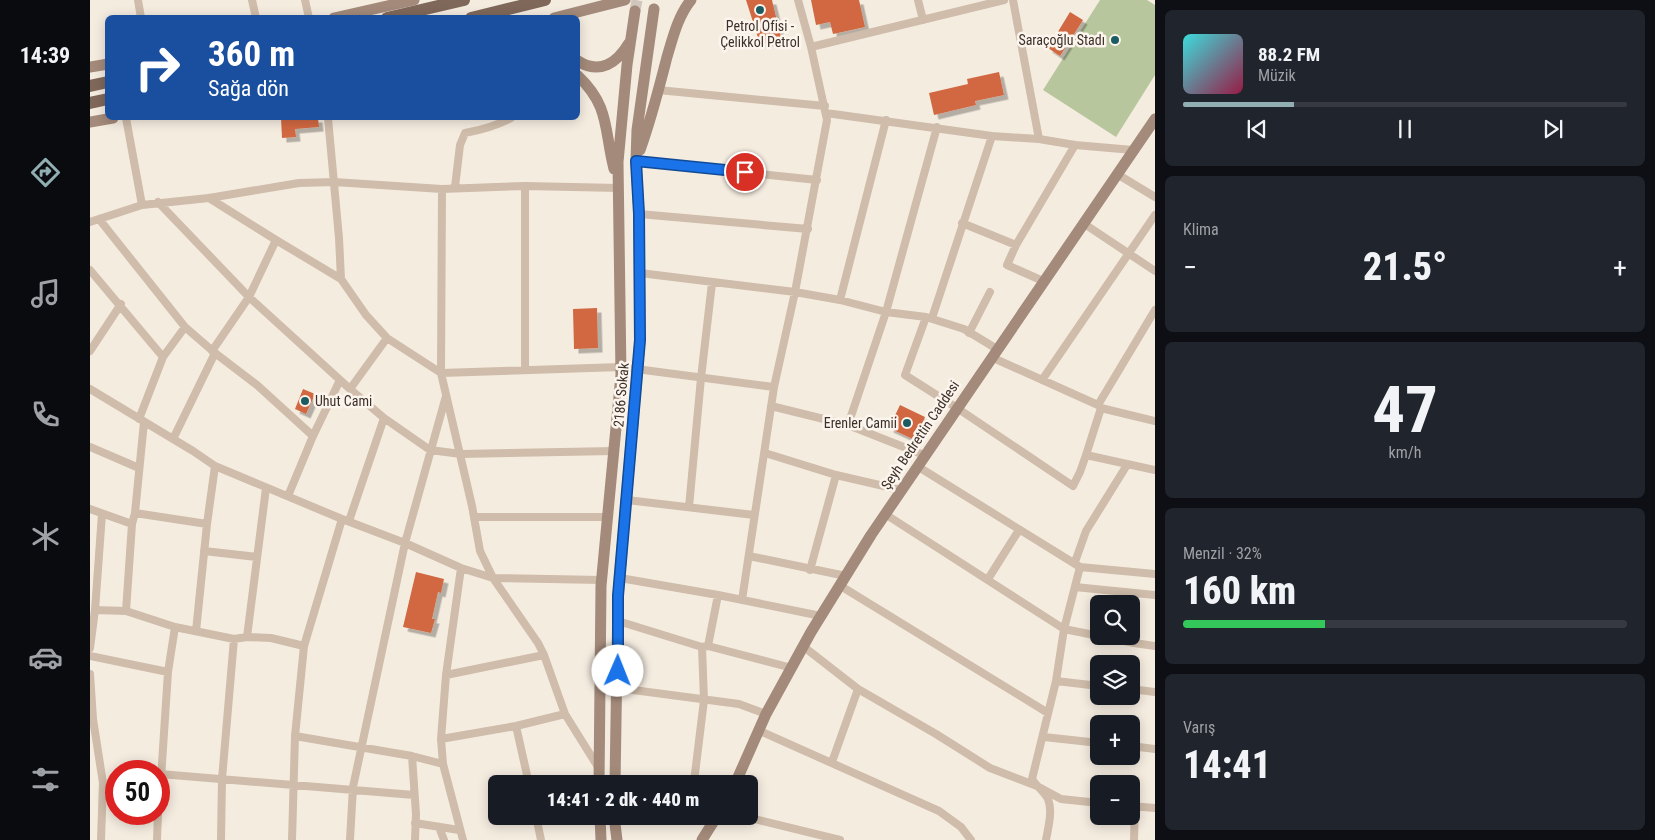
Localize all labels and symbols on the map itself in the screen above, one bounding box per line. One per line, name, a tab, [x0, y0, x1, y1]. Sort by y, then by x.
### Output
marker: Petrol Ofisi - Çelikkol Petrol	[754, 4, 766, 16]
place label: Petrol Ofisi - Çelikkol Petrol	[720, 18, 800, 50]
place label: Saraçoğlu Stadı	[1018, 32, 1105, 48]
marker: Saraçoğlu Stadı	[1109, 34, 1121, 46]
pin	[724, 151, 766, 193]
street label: 2186 Sokak	[610, 362, 632, 428]
street label: Şeyh Bedrettin Caddesi	[878, 378, 962, 492]
place label: Uhut Cami	[315, 393, 372, 409]
marker: Uhut Cami	[299, 395, 311, 407]
place label: Erenler Camii	[824, 415, 897, 431]
marker: Erenler Camii	[901, 417, 913, 429]
position arrow	[591, 644, 643, 696]
speed limit sign: 50	[105, 760, 170, 825]

